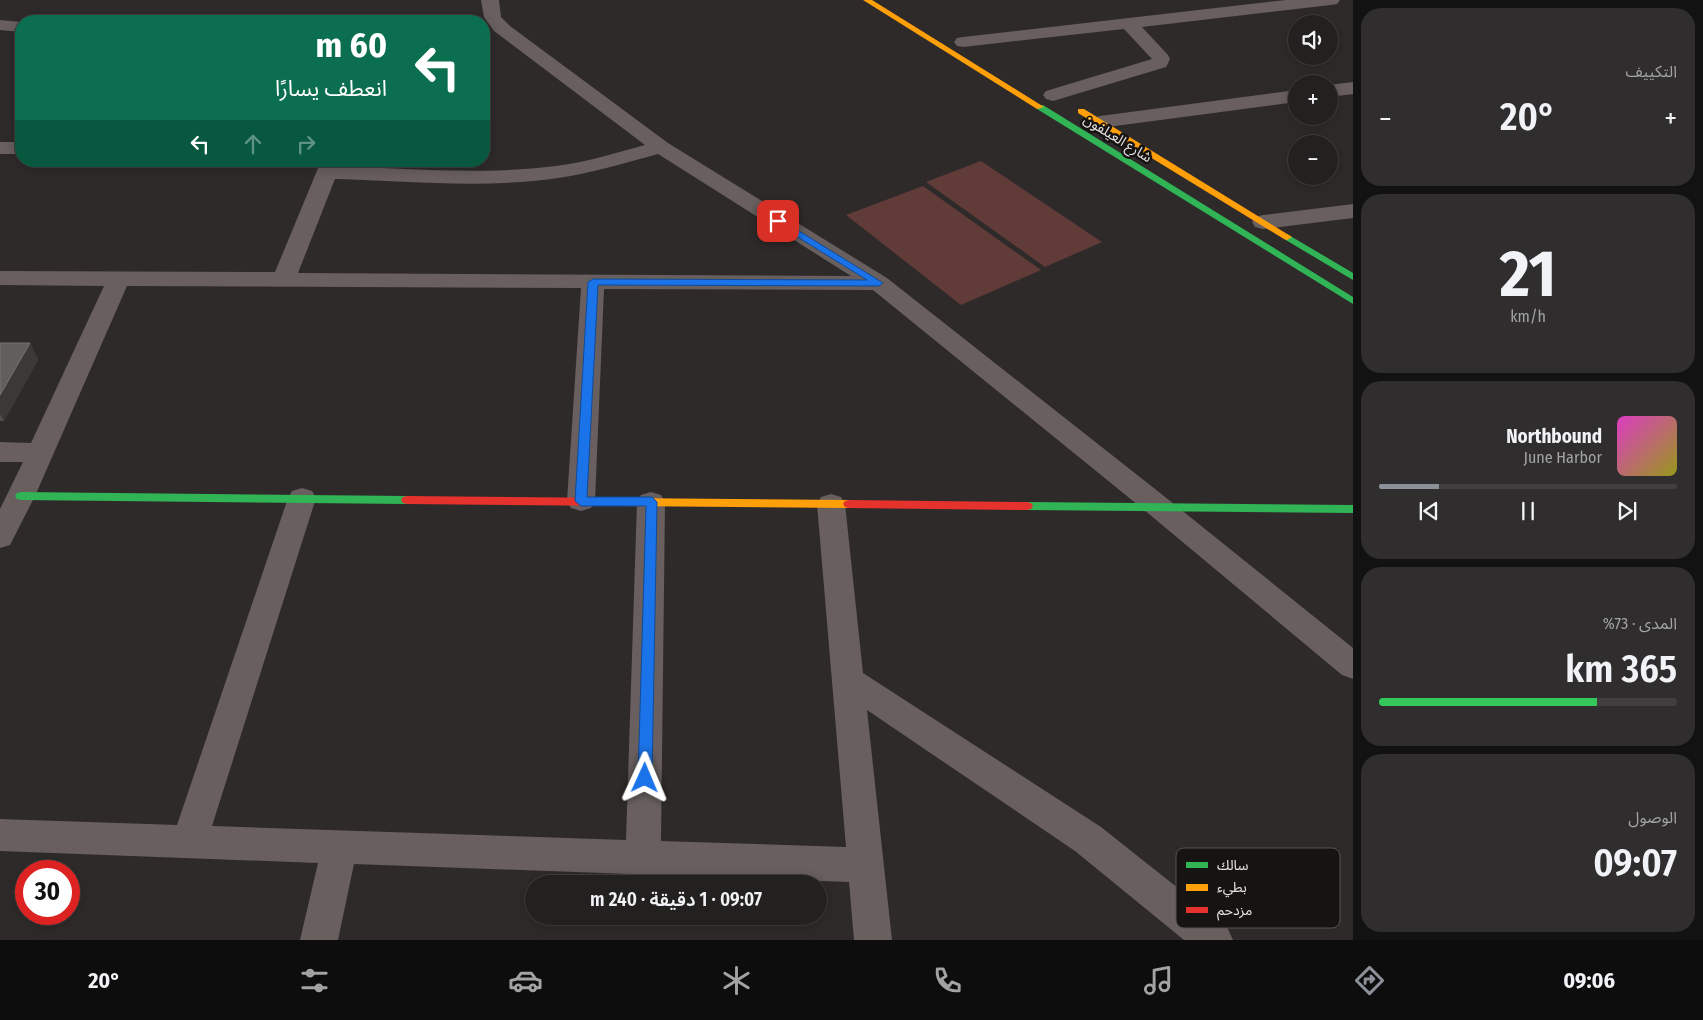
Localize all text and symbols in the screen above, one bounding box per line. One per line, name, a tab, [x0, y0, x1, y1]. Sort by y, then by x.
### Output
map controls	[1288, 15, 1338, 185]
button: sound	[1288, 15, 1338, 65]
text: 60 m	[316, 24, 387, 66]
icon: left	[405, 35, 470, 100]
text: التكييف	[1625, 62, 1677, 81]
text: انعطف يسارًا	[275, 75, 387, 102]
button: +	[1288, 75, 1338, 125]
text: 20°	[1500, 94, 1556, 140]
text: −	[1379, 102, 1392, 135]
text: +	[1664, 102, 1677, 135]
street label: شارع العيلفون	[1079, 111, 1155, 168]
icon: left	[186, 130, 214, 158]
icon: ahead	[239, 130, 267, 158]
icon: right	[292, 130, 320, 158]
button: −	[1288, 135, 1338, 185]
pin	[757, 200, 799, 242]
icon: arrive	[764, 207, 792, 235]
text: 21	[1500, 235, 1556, 313]
text: km/h	[1510, 307, 1546, 326]
text: Northbound	[1506, 425, 1602, 448]
text: June Harbor	[1524, 448, 1602, 467]
icon: previous	[1415, 497, 1443, 525]
icon: pause	[1514, 497, 1542, 525]
icon: next	[1613, 497, 1641, 525]
text: المدى · 73%	[1603, 614, 1677, 633]
text: 365 km	[1565, 646, 1677, 692]
position arrow	[618, 751, 670, 803]
text: الوصول	[1628, 808, 1677, 827]
text: 09:07	[1593, 840, 1677, 886]
legend	[1176, 848, 1340, 928]
text: سالك	[1217, 857, 1249, 874]
speed limit sign: 30	[15, 860, 80, 925]
text: بطيء	[1217, 879, 1247, 898]
text: 09:07 · 1 دقيقة · 240 m	[590, 888, 762, 911]
text: مزدحم	[1217, 902, 1252, 921]
icon: filters	[297, 963, 332, 998]
icon: car	[508, 963, 543, 998]
icon: climate	[719, 963, 754, 998]
icon: phone	[930, 963, 965, 998]
icon: music	[1141, 963, 1176, 998]
icon: directions	[1352, 963, 1387, 998]
text: 20°	[88, 967, 121, 994]
text: 09:06	[1563, 967, 1615, 994]

